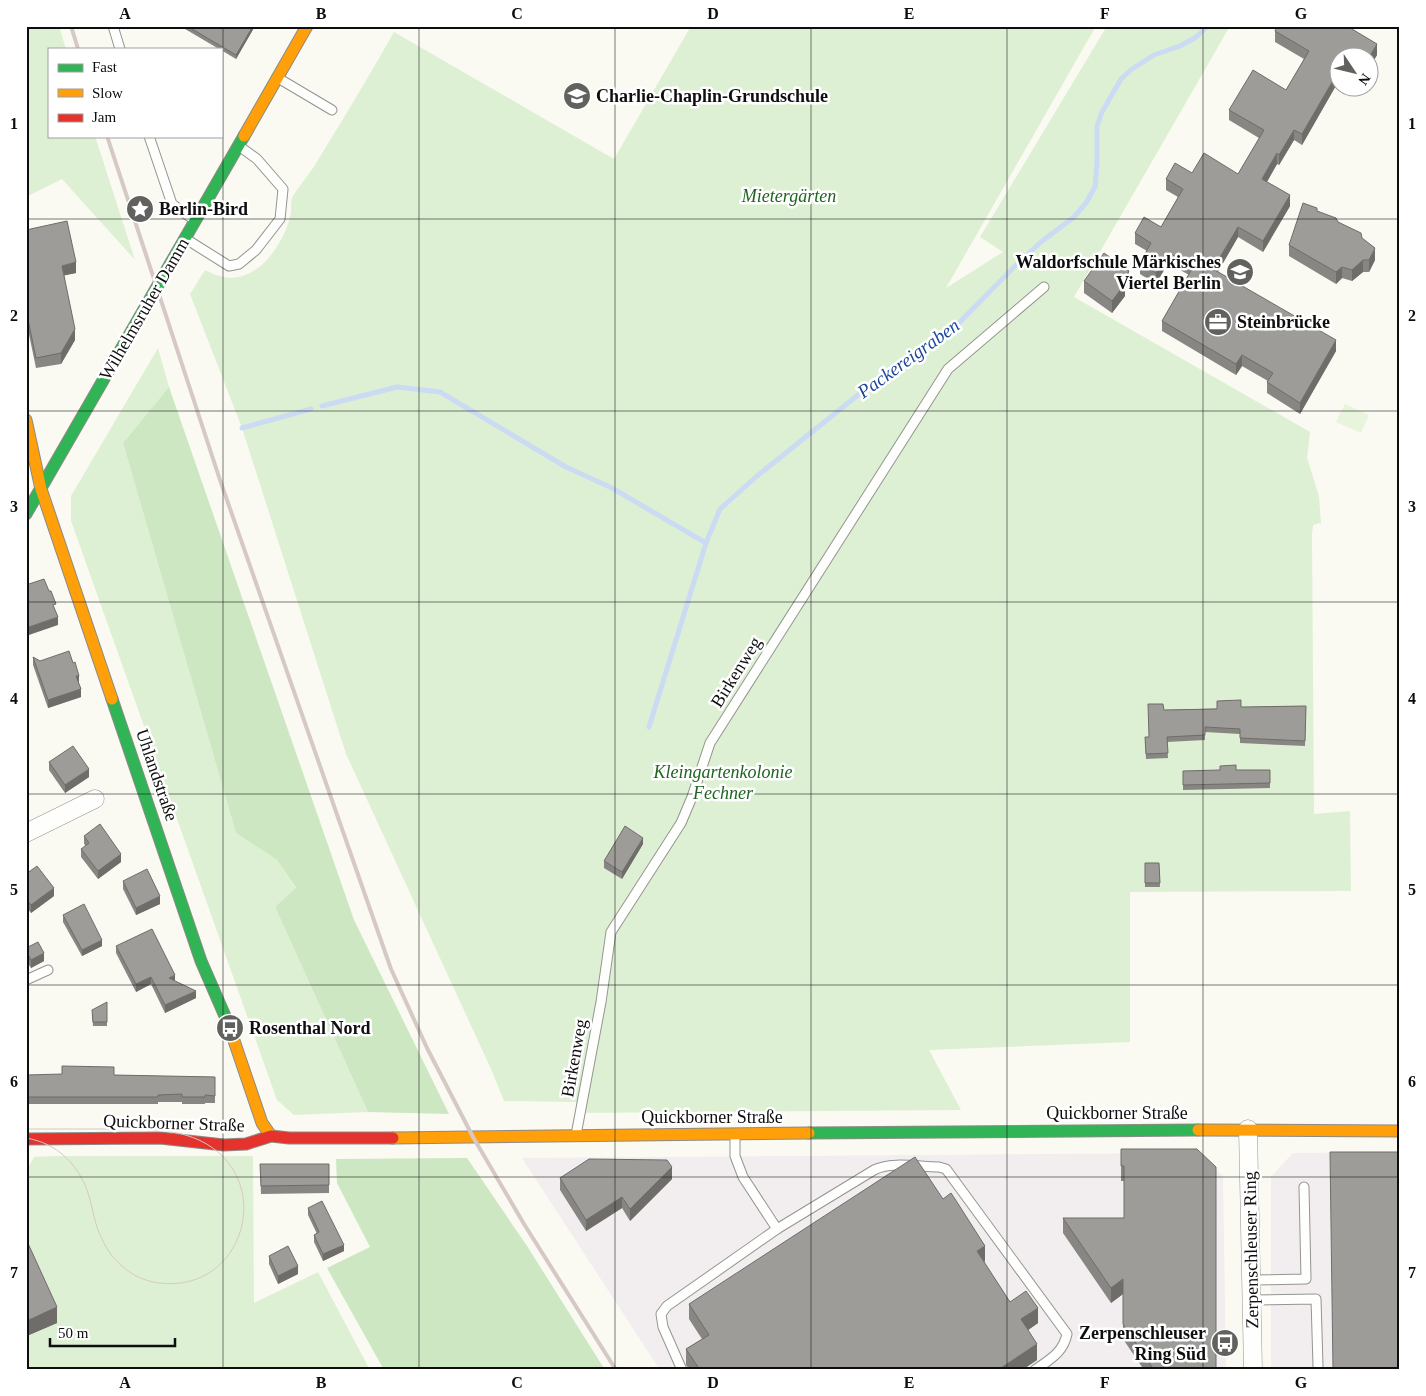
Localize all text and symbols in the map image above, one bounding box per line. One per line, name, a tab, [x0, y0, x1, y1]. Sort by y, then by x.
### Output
text: A	[119, 5, 131, 22]
text: B	[316, 5, 327, 22]
text: C	[511, 5, 523, 22]
text: D	[707, 5, 719, 22]
text: E	[904, 5, 914, 22]
text: F	[1100, 5, 1110, 22]
text: G	[1295, 5, 1308, 22]
legend	[48, 48, 222, 138]
north arrow	[1328, 48, 1378, 98]
text: Fast	[92, 59, 118, 75]
text: N	[1355, 71, 1373, 88]
school or university icon: Charlie-Chaplin-Grundschule	[562, 81, 592, 111]
text: Slow	[92, 85, 123, 101]
place label: Charlie-Chaplin-Grundschule	[596, 86, 828, 106]
text: Jam	[92, 109, 116, 125]
text: 1	[10, 115, 18, 132]
text: 1	[1408, 115, 1416, 132]
park label: Mietergärten	[741, 186, 836, 206]
place icon: Berlin-Bird	[125, 194, 155, 224]
place label: Berlin-Bird	[159, 199, 248, 219]
street label: Wilhelmsruher Damm	[95, 234, 193, 384]
place label: Waldorfschule Märkisches Viertel Berlin	[1016, 252, 1221, 293]
school or university icon: Waldorfschule Märkisches Viertel Berlin	[1225, 257, 1255, 287]
text: 2	[10, 307, 18, 324]
office icon: Steinbrücke	[1203, 307, 1233, 337]
text: 2	[1408, 307, 1416, 324]
place label: Steinbrücke	[1237, 312, 1330, 332]
water label: Packereigraben	[853, 314, 963, 403]
text: 3	[10, 498, 18, 515]
text: 3	[1408, 498, 1416, 515]
street label: Birkenweg	[707, 633, 765, 711]
text: 4	[10, 690, 18, 707]
text: 4	[1408, 690, 1416, 707]
street label: Uhlandstraße	[132, 726, 182, 824]
park label: Kleingartenkolonie Fechner	[653, 762, 792, 803]
text: 5	[10, 881, 18, 898]
text: 5	[1408, 881, 1416, 898]
bus stop icon: Rosenthal Nord	[215, 1013, 245, 1043]
street label: Birkenweg	[557, 1017, 591, 1099]
place label: Rosenthal Nord	[249, 1018, 371, 1038]
text: 6	[10, 1073, 18, 1090]
text: 6	[1408, 1073, 1416, 1090]
street label: Quickborner Straße	[1046, 1103, 1188, 1123]
street label: Quickborner Straße	[641, 1107, 783, 1127]
street label: Quickborner Straße	[103, 1111, 245, 1135]
street label: Zerpenschleuser Ring	[1240, 1171, 1262, 1329]
text: 7	[10, 1264, 18, 1281]
text: 7	[1408, 1264, 1416, 1281]
scale bar	[50, 1316, 175, 1348]
place label: Zerpenschleuser Ring Süd	[1079, 1323, 1206, 1364]
text: 50 m	[58, 1325, 89, 1341]
bus stop icon: Zerpenschleuser Ring Süd	[1210, 1328, 1240, 1358]
text: A	[119, 1374, 131, 1391]
text: B	[316, 1374, 327, 1391]
text: C	[511, 1374, 523, 1391]
text: D	[707, 1374, 719, 1391]
text: E	[904, 1374, 914, 1391]
text: F	[1100, 1374, 1110, 1391]
text: G	[1295, 1374, 1308, 1391]

